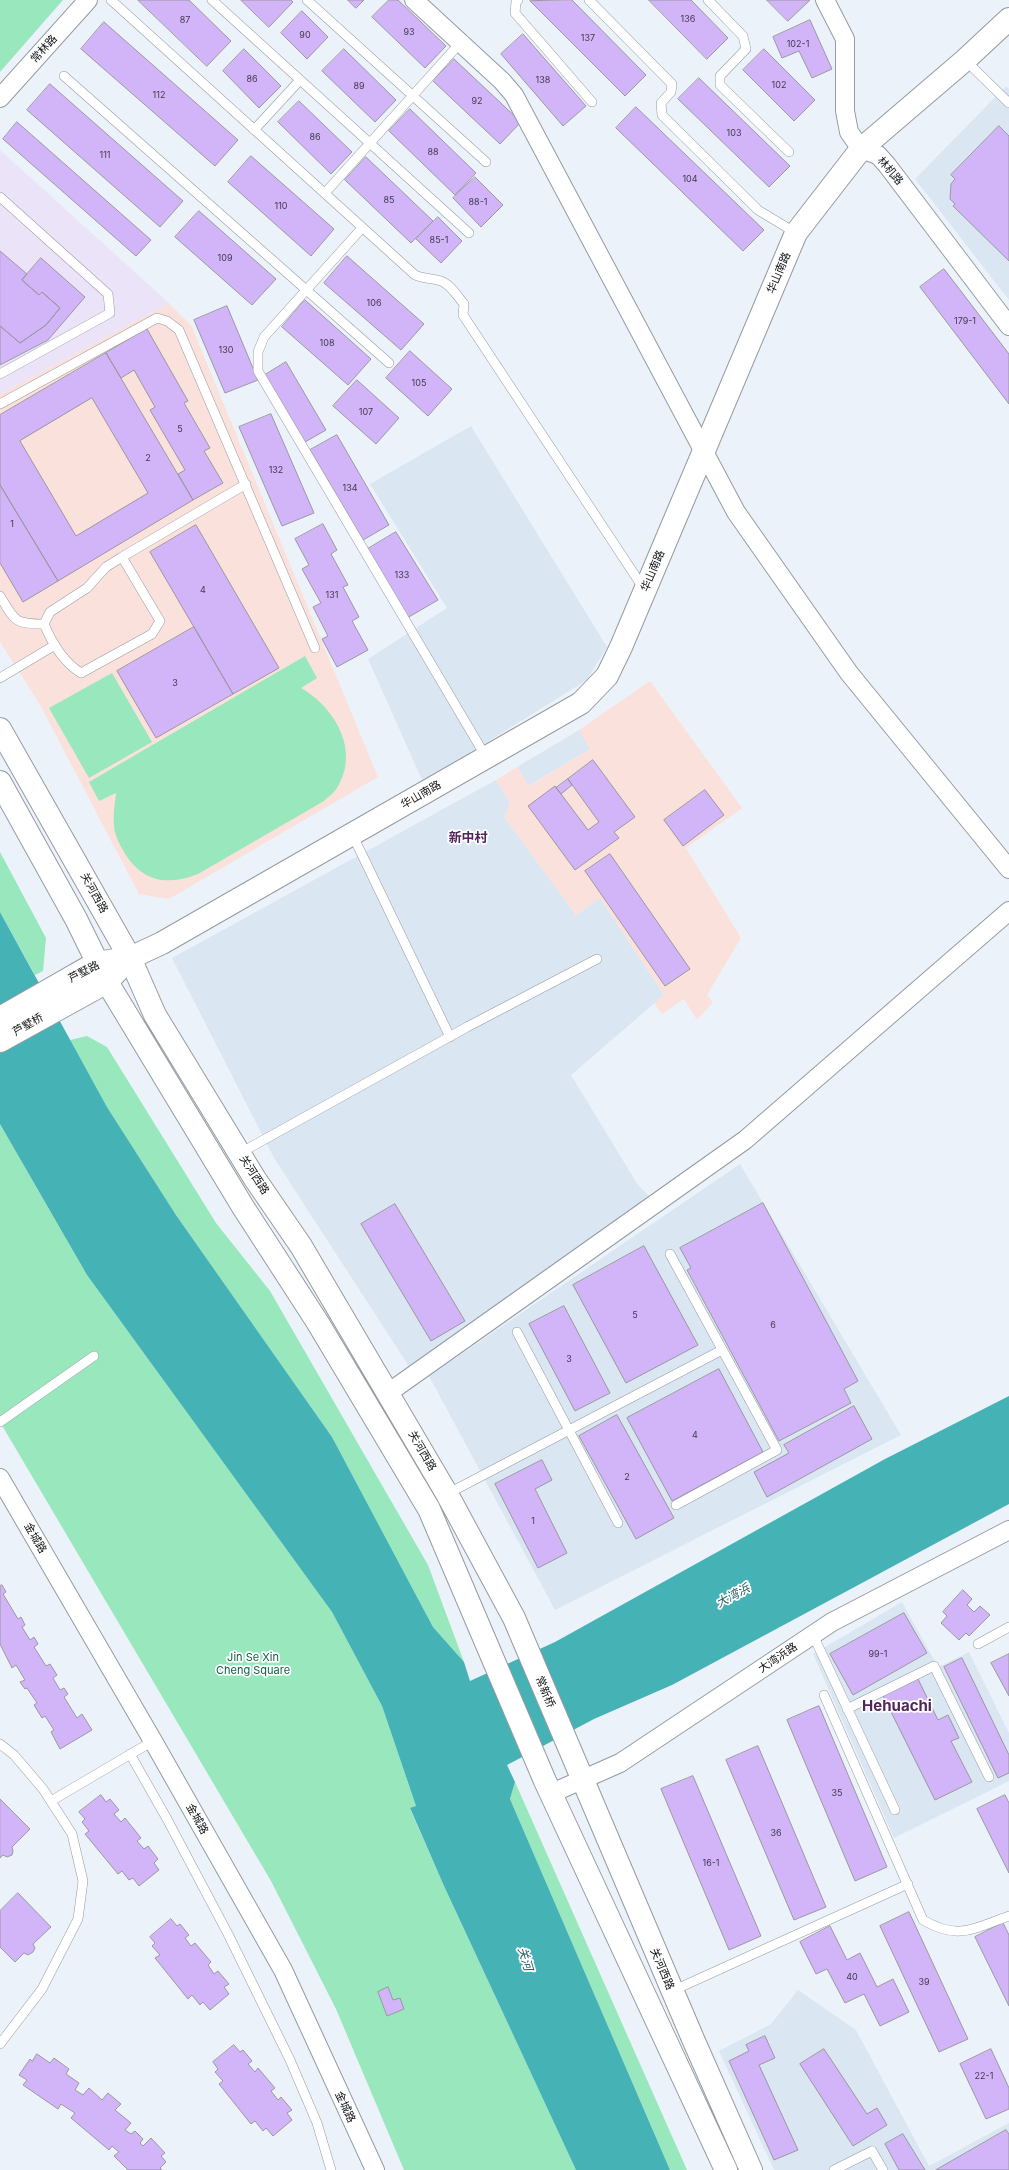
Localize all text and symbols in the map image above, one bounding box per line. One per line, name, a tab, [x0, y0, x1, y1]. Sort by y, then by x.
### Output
house number: 136	[681, 14, 695, 24]
house number: 87	[180, 15, 190, 25]
house number: 93	[403, 27, 415, 37]
house number: 90	[299, 30, 311, 40]
street label: 常林路	[28, 32, 60, 66]
house number: 137	[581, 33, 595, 43]
house number: 102-1	[787, 39, 809, 49]
house number: 86	[246, 74, 258, 84]
house number: 138	[536, 75, 550, 85]
house number: 102	[772, 80, 786, 90]
house number: 89	[353, 81, 365, 91]
house number: 112	[153, 90, 165, 100]
house number: 92	[471, 96, 483, 106]
house number: 103	[727, 128, 741, 138]
house number: 86	[309, 132, 321, 142]
house number: 88	[427, 147, 439, 157]
house number: 111	[100, 150, 110, 160]
street label: 林机路	[874, 154, 906, 188]
house number: 104	[682, 174, 698, 184]
house number: 85	[383, 195, 395, 205]
house number: 88-1	[469, 197, 487, 207]
house number: 110	[275, 201, 287, 211]
house number: 85-1	[430, 235, 448, 245]
street label: 华山南路	[764, 250, 794, 296]
house number: 109	[218, 253, 232, 263]
house number: 106	[367, 298, 381, 308]
house number: 179-1	[954, 316, 976, 326]
house number: 108	[320, 338, 334, 348]
house number: 130	[219, 345, 233, 355]
house number: 105	[412, 378, 426, 388]
house number: 107	[359, 407, 373, 417]
house number: 5	[177, 424, 183, 434]
house number: 2	[145, 453, 151, 463]
house number: 132	[269, 465, 283, 475]
house number: 134	[342, 483, 358, 493]
house number: 1	[10, 519, 14, 529]
street label: 华山南路	[638, 548, 668, 594]
house number: 133	[395, 570, 409, 580]
house number: 4	[200, 585, 206, 595]
house number: 131	[326, 590, 338, 600]
house number: 3	[172, 678, 178, 688]
street label: 华山南路	[399, 778, 443, 812]
district label: 新中村	[449, 830, 487, 846]
street label: 关河西路	[78, 871, 110, 915]
street label: 芦墅路	[66, 959, 102, 985]
street label: 芦墅桥	[10, 1011, 46, 1039]
street label: 关河西路	[236, 1153, 272, 1197]
house number: 5	[632, 1310, 638, 1320]
house number: 6	[770, 1320, 776, 1330]
house number: 3	[566, 1354, 572, 1364]
street label: 关河西路	[405, 1429, 439, 1473]
house number: 4	[692, 1430, 698, 1440]
house number: 2	[624, 1472, 630, 1482]
house number: 1	[531, 1516, 535, 1526]
street label: 金城路	[21, 1520, 49, 1556]
water label: 大湾浜	[714, 1581, 752, 1611]
street label: 大湾浜路	[756, 1640, 800, 1676]
house number: 99-1	[869, 1649, 887, 1659]
park label: Jin Se Xin Cheng Square	[216, 1651, 290, 1677]
street label: 常新桥	[532, 1674, 558, 1710]
district label: Hehuachi	[862, 1697, 932, 1715]
house number: 35	[831, 1788, 843, 1798]
street label: 金城路	[183, 1801, 211, 1837]
house number: 36	[770, 1828, 782, 1838]
house number: 16-1	[702, 1858, 720, 1868]
water label: 关河	[515, 1945, 535, 1973]
street label: 关河西路	[647, 1946, 677, 1992]
house number: 40	[846, 1972, 858, 1982]
house number: 39	[918, 1977, 930, 1987]
house number: 22-1	[975, 2071, 993, 2081]
street label: 金城路	[332, 2089, 358, 2125]

